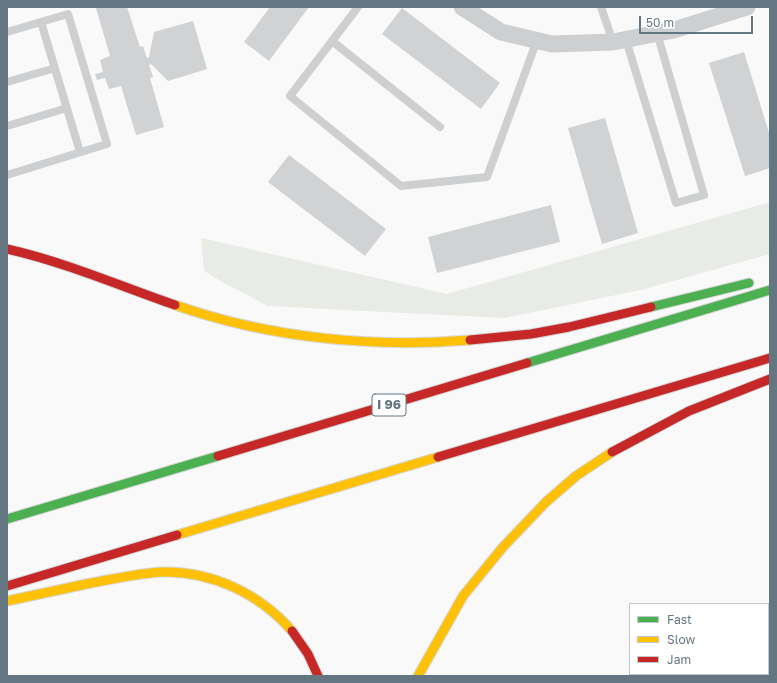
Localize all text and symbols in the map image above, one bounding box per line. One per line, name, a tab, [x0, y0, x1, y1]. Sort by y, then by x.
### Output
scale bar	[641, 8, 755, 34]
text: 50 m	[646, 15, 674, 30]
road number: I 96	[372, 394, 406, 416]
legend	[629, 603, 769, 675]
text: Fast	[667, 612, 692, 627]
text: Slow	[667, 632, 695, 647]
text: Jam	[667, 652, 691, 667]

